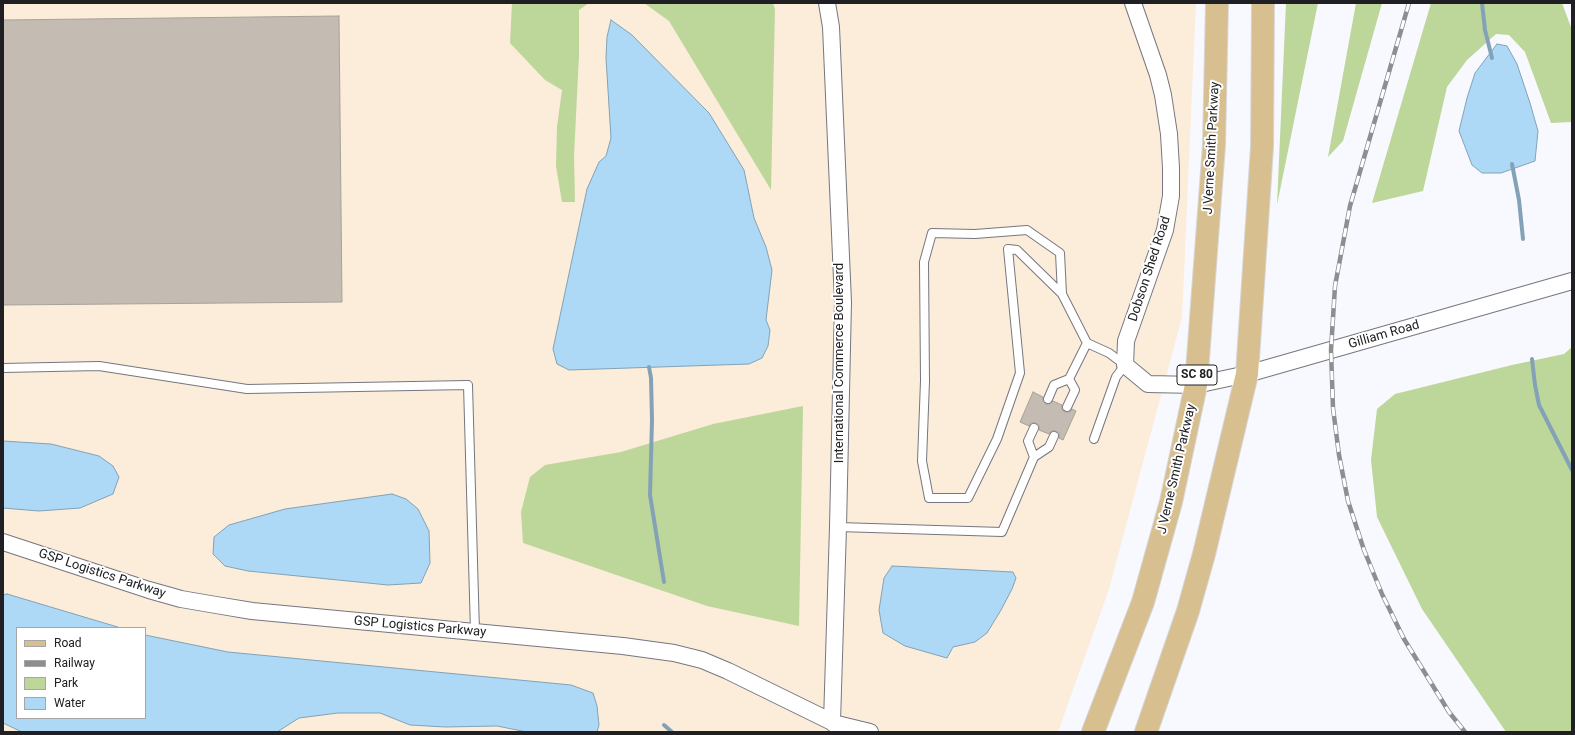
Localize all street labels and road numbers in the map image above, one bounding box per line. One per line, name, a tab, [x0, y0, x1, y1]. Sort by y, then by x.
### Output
street label: J Verne Smith Parkway	[1201, 81, 1223, 215]
street label: Dobson Shed Road	[1126, 214, 1174, 324]
street label: International Commerce Boulevard	[832, 263, 848, 463]
street label: Gilliam Road	[1347, 317, 1421, 353]
road number: SC 80	[1177, 365, 1217, 385]
street label: J Verne Smith Parkway	[1154, 402, 1200, 536]
street label: GSP Logistics Parkway	[36, 546, 168, 602]
street label: GSP Logistics Parkway	[353, 613, 487, 641]

